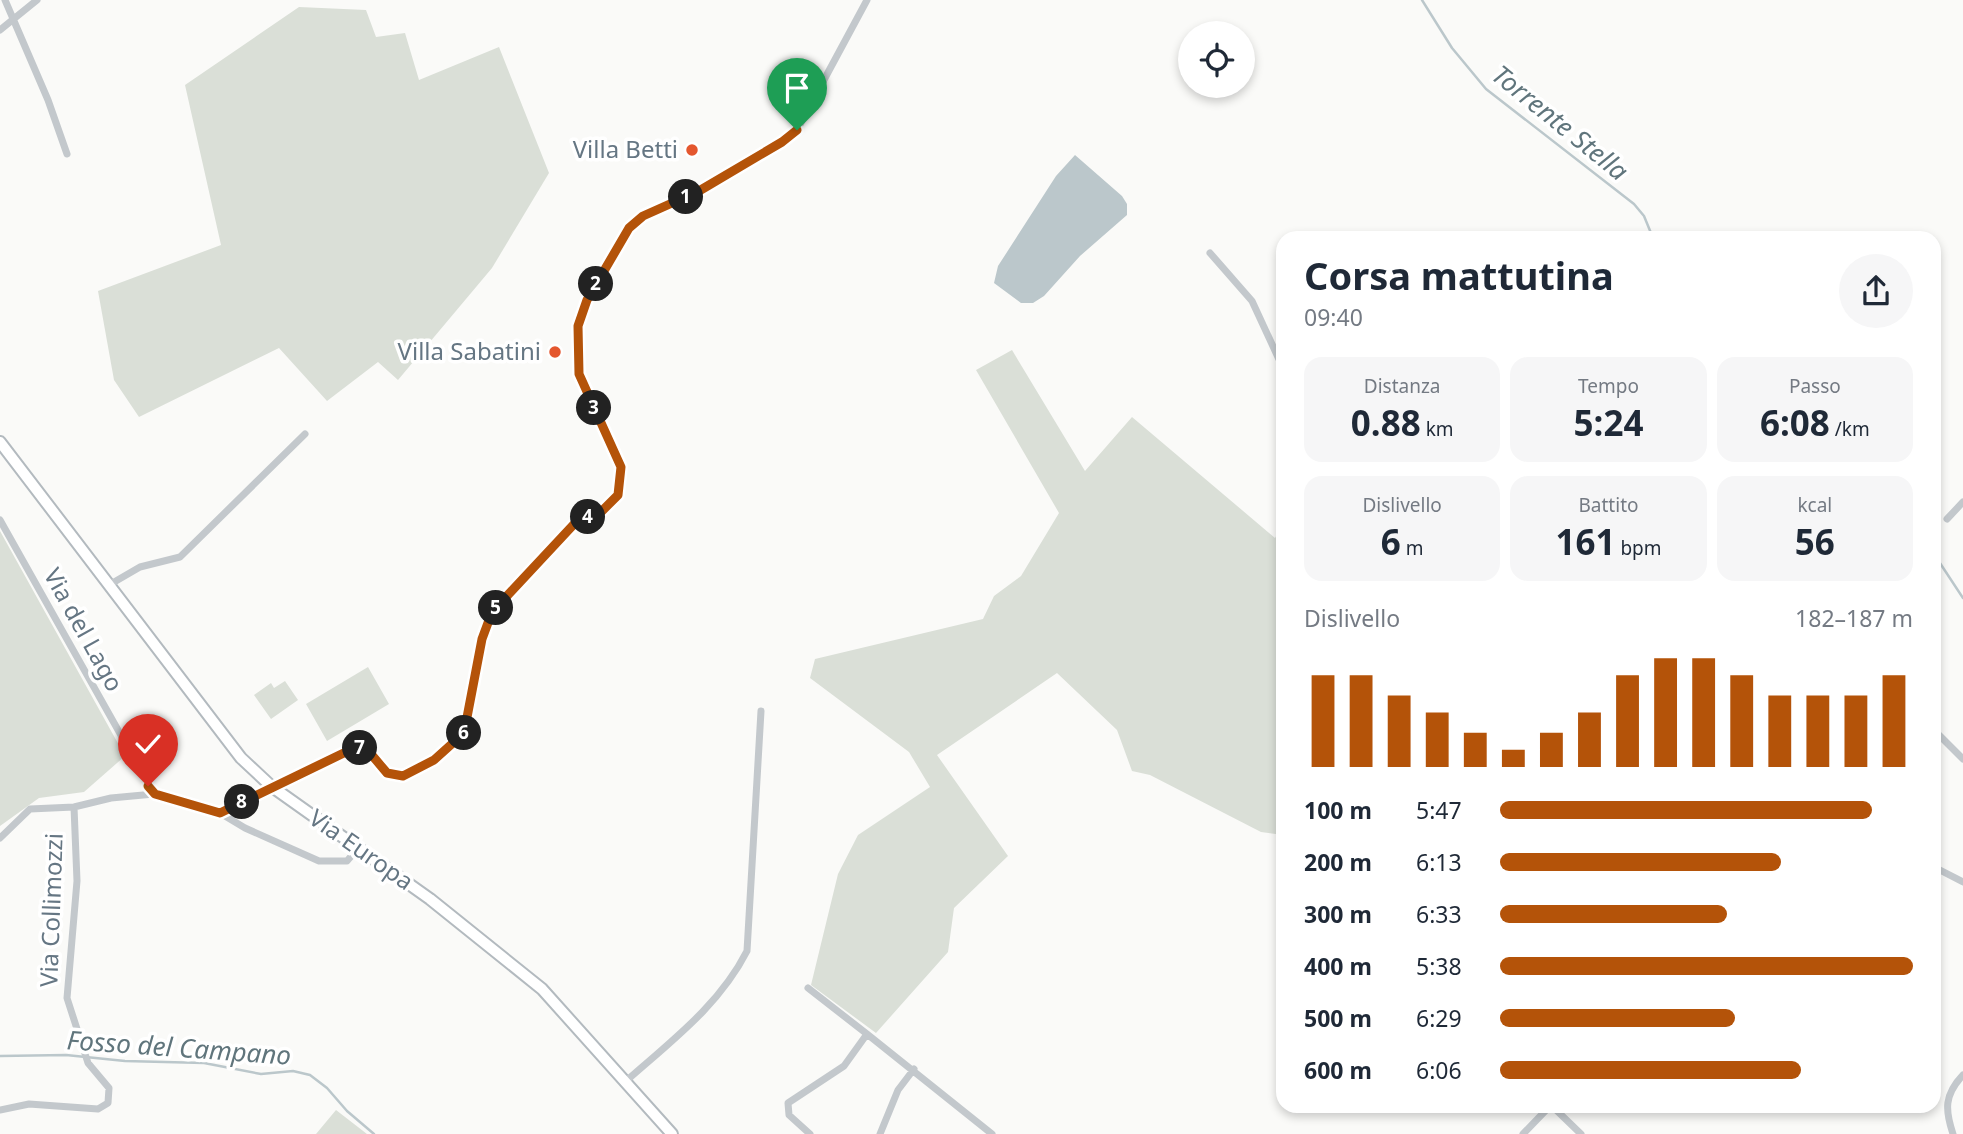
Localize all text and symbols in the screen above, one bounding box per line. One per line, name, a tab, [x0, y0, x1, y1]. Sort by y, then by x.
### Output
map controls	[1178, 21, 1255, 98]
button: locate	[1178, 21, 1255, 98]
water label: Torrente Stella	[1485, 56, 1636, 188]
pin	[767, 58, 827, 130]
icon: arrive	[778, 69, 816, 107]
place label: Villa Betti	[573, 132, 678, 165]
marker: Villa Betti	[684, 142, 700, 158]
pin: 1	[668, 180, 704, 214]
text: 1	[680, 183, 691, 209]
text: Corsa mattutina	[1304, 249, 1614, 301]
button: share	[1839, 254, 1913, 328]
pin: 2	[578, 266, 614, 302]
text: 2	[590, 270, 601, 296]
text: 09:40	[1304, 301, 1363, 333]
place label: Villa Sabatini	[398, 334, 541, 367]
marker: Villa Sabatini	[547, 344, 563, 360]
text: Distanza	[1364, 373, 1441, 399]
text: Tempo	[1578, 373, 1639, 399]
text: Passo	[1789, 373, 1841, 399]
pin: 3	[576, 390, 612, 426]
text: 3	[588, 394, 599, 420]
text: 0.88	[1351, 399, 1421, 446]
text: 5:24	[1574, 399, 1643, 446]
text: 6:08	[1760, 399, 1830, 446]
text: km	[1421, 416, 1454, 442]
text: /km	[1830, 416, 1870, 442]
text: Dislivello	[1362, 492, 1442, 518]
text: Battito	[1579, 492, 1638, 518]
text: kcal	[1797, 492, 1832, 518]
pin: 4	[570, 500, 606, 534]
text: 4	[582, 503, 593, 529]
text: 6	[1381, 518, 1401, 565]
text: 161	[1555, 518, 1615, 565]
text: 56	[1795, 518, 1835, 565]
text: m	[1401, 535, 1424, 561]
text: bpm	[1615, 535, 1662, 561]
street label: Via del Lago	[37, 562, 132, 697]
pin: 5	[478, 590, 514, 626]
text: 5	[490, 594, 501, 620]
text: Dislivello	[1304, 602, 1400, 634]
text: 182–187 m	[1795, 602, 1913, 634]
pin	[118, 714, 178, 786]
pin: 6	[447, 716, 482, 750]
text: 6	[458, 719, 469, 745]
icon: check	[129, 725, 167, 763]
pin: 7	[342, 730, 378, 766]
text: 7	[354, 734, 365, 760]
pin: 8	[224, 784, 260, 820]
text: 8	[236, 788, 247, 814]
text: 100 m	[1304, 794, 1372, 826]
text: 5:47	[1416, 794, 1462, 826]
street label: Via Europa	[303, 801, 421, 897]
street label: Via Collimozzi	[31, 832, 70, 988]
text: 200 m	[1304, 846, 1372, 878]
text: 6:13	[1416, 846, 1462, 878]
text: 300 m	[1304, 898, 1372, 930]
text: 6:33	[1416, 898, 1462, 930]
text: 400 m	[1304, 950, 1372, 982]
text: 5:38	[1416, 950, 1462, 982]
text: 500 m	[1304, 1002, 1372, 1034]
text: 6:29	[1416, 1002, 1462, 1034]
water label: Fosso del Campano	[66, 1021, 292, 1073]
text: 600 m	[1304, 1054, 1372, 1086]
text: 6:06	[1416, 1054, 1462, 1086]

